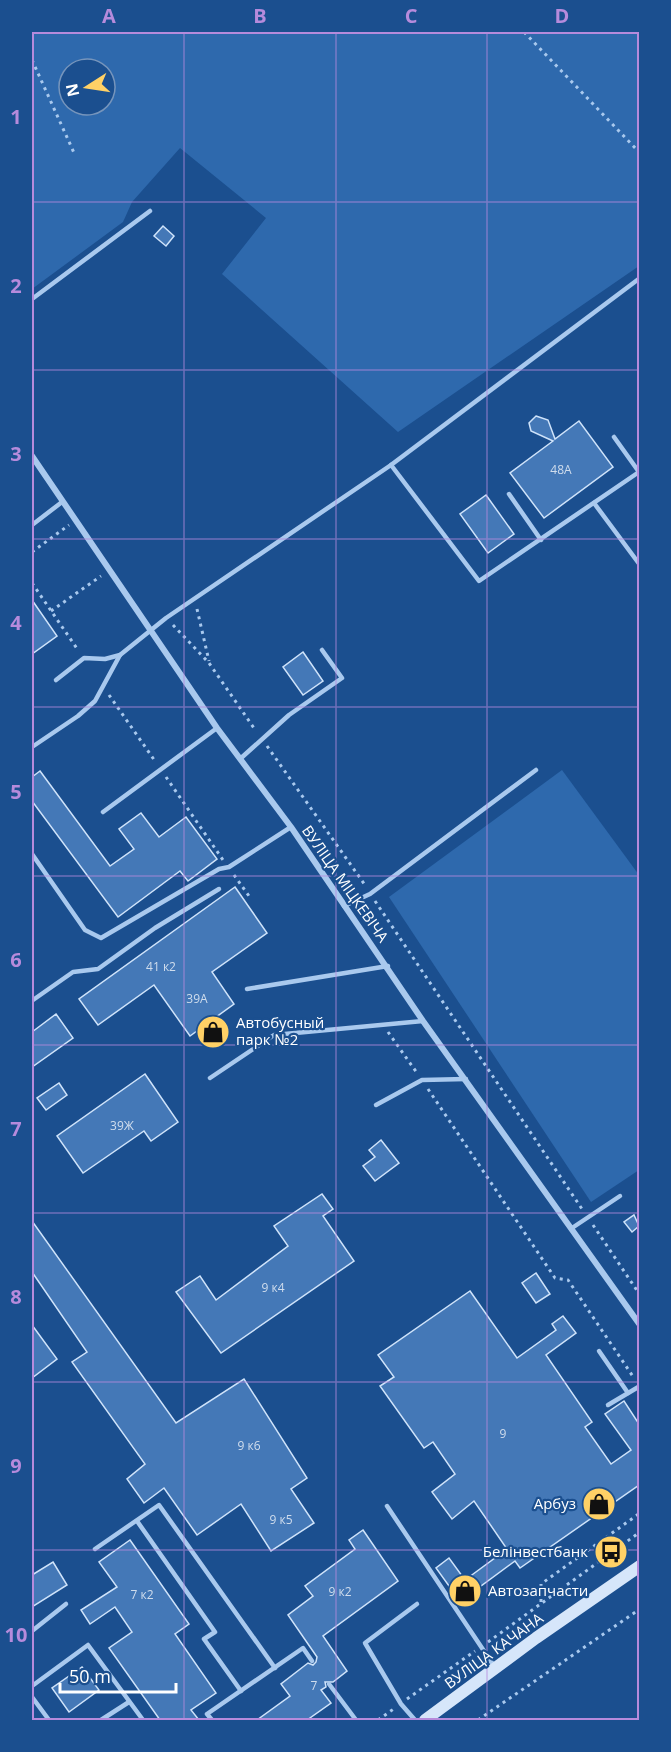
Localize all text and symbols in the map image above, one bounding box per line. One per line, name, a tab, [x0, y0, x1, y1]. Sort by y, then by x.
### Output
text: A	[102, 2, 116, 29]
text: B	[253, 2, 267, 29]
text: C	[405, 2, 418, 29]
text: D	[555, 2, 569, 29]
north arrow	[57, 57, 117, 117]
text: N	[60, 81, 84, 99]
text: 1	[10, 103, 22, 130]
text: 2	[10, 272, 22, 299]
text: 3	[10, 440, 22, 467]
house number: 48А	[550, 461, 572, 478]
text: 4	[10, 609, 22, 636]
text: 5	[10, 778, 22, 805]
street label: ВУЛІЦА МІЦКЕВІЧА	[298, 821, 394, 946]
text: 6	[10, 946, 22, 973]
house number: 41 к2	[146, 958, 176, 975]
house number: 39А	[186, 990, 208, 1007]
place label: Автобусный парк №2	[236, 1012, 324, 1049]
shop icon: Автобусный парк №2	[195, 1014, 231, 1050]
text: 7	[10, 1115, 22, 1142]
house number: 39Ж	[110, 1117, 135, 1134]
house number: 9 к4	[261, 1279, 285, 1296]
text: 8	[10, 1283, 22, 1310]
house number: 9	[500, 1425, 507, 1442]
house number: 9 к6	[237, 1437, 261, 1454]
text: 9	[10, 1452, 22, 1479]
shop icon: Арбуз	[581, 1486, 617, 1522]
place label: Арбуз	[534, 1493, 576, 1513]
house number: 9 к5	[269, 1511, 293, 1528]
bus stop icon: Белінвестбанк	[593, 1534, 629, 1570]
place label: Белінвестбанк	[483, 1541, 588, 1561]
shop icon: Автозапчасти	[447, 1573, 483, 1609]
place label: Автозапчасти	[488, 1580, 588, 1600]
house number: 9 к2	[328, 1583, 352, 1600]
house number: 7 к2	[130, 1586, 154, 1603]
street label: ВУЛІЦА КАЧАНА	[440, 1607, 547, 1693]
text: 10	[5, 1621, 27, 1648]
scale bar	[60, 1656, 176, 1694]
text: 50 m	[69, 1664, 111, 1688]
house number: 7	[311, 1677, 318, 1694]

